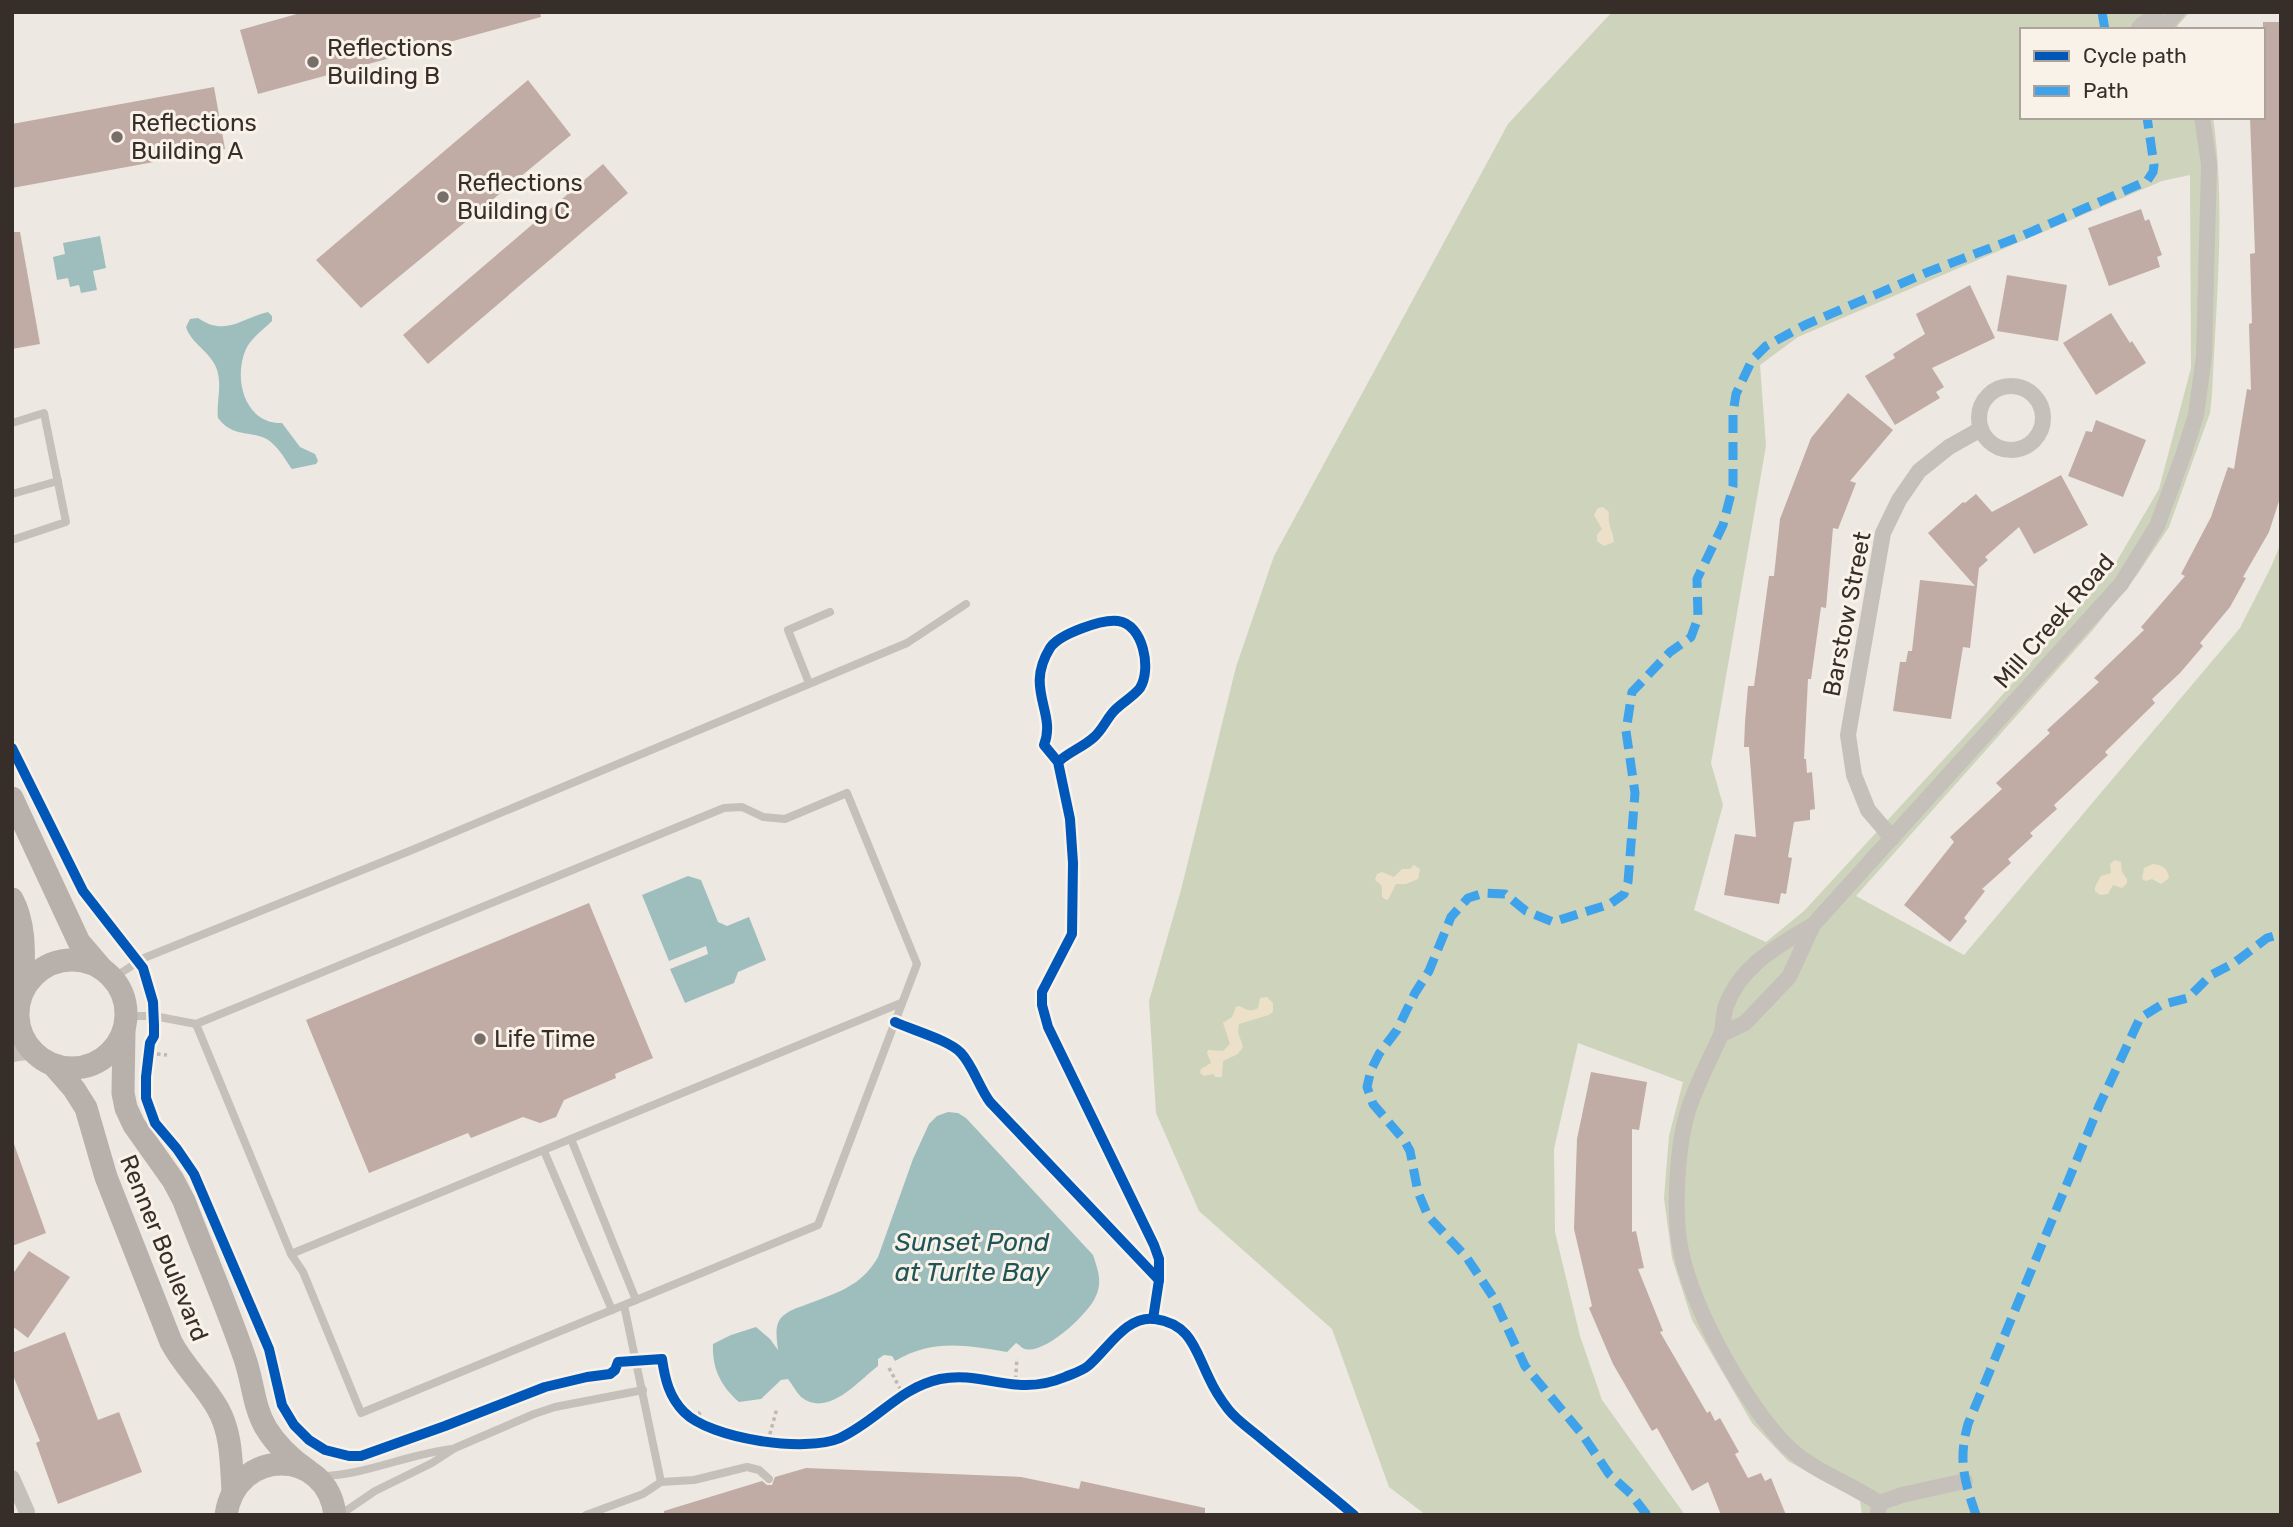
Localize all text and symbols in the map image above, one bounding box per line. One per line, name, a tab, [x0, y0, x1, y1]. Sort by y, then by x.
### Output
legend	[2020, 28, 2265, 119]
place label: Reflections Building B	[327, 34, 453, 90]
text: Cycle path	[2083, 43, 2187, 68]
marker: Reflections Building B	[305, 54, 321, 70]
text: Path	[2083, 78, 2129, 103]
place label: Reflections Building A	[131, 109, 257, 165]
marker: Reflections Building A	[109, 129, 125, 145]
place label: Reflections Building C	[457, 169, 583, 225]
marker: Reflections Building C	[435, 189, 451, 205]
street label: Barstow Street	[1817, 529, 1877, 699]
street label: Mill Creek Road	[1988, 548, 2120, 694]
place label: Life Time	[494, 1025, 595, 1053]
marker: Life Time	[472, 1031, 488, 1047]
street label: Renner Boulevard	[114, 1151, 214, 1345]
water label: Sunset Pond at Turlte Bay	[895, 1227, 1050, 1288]

